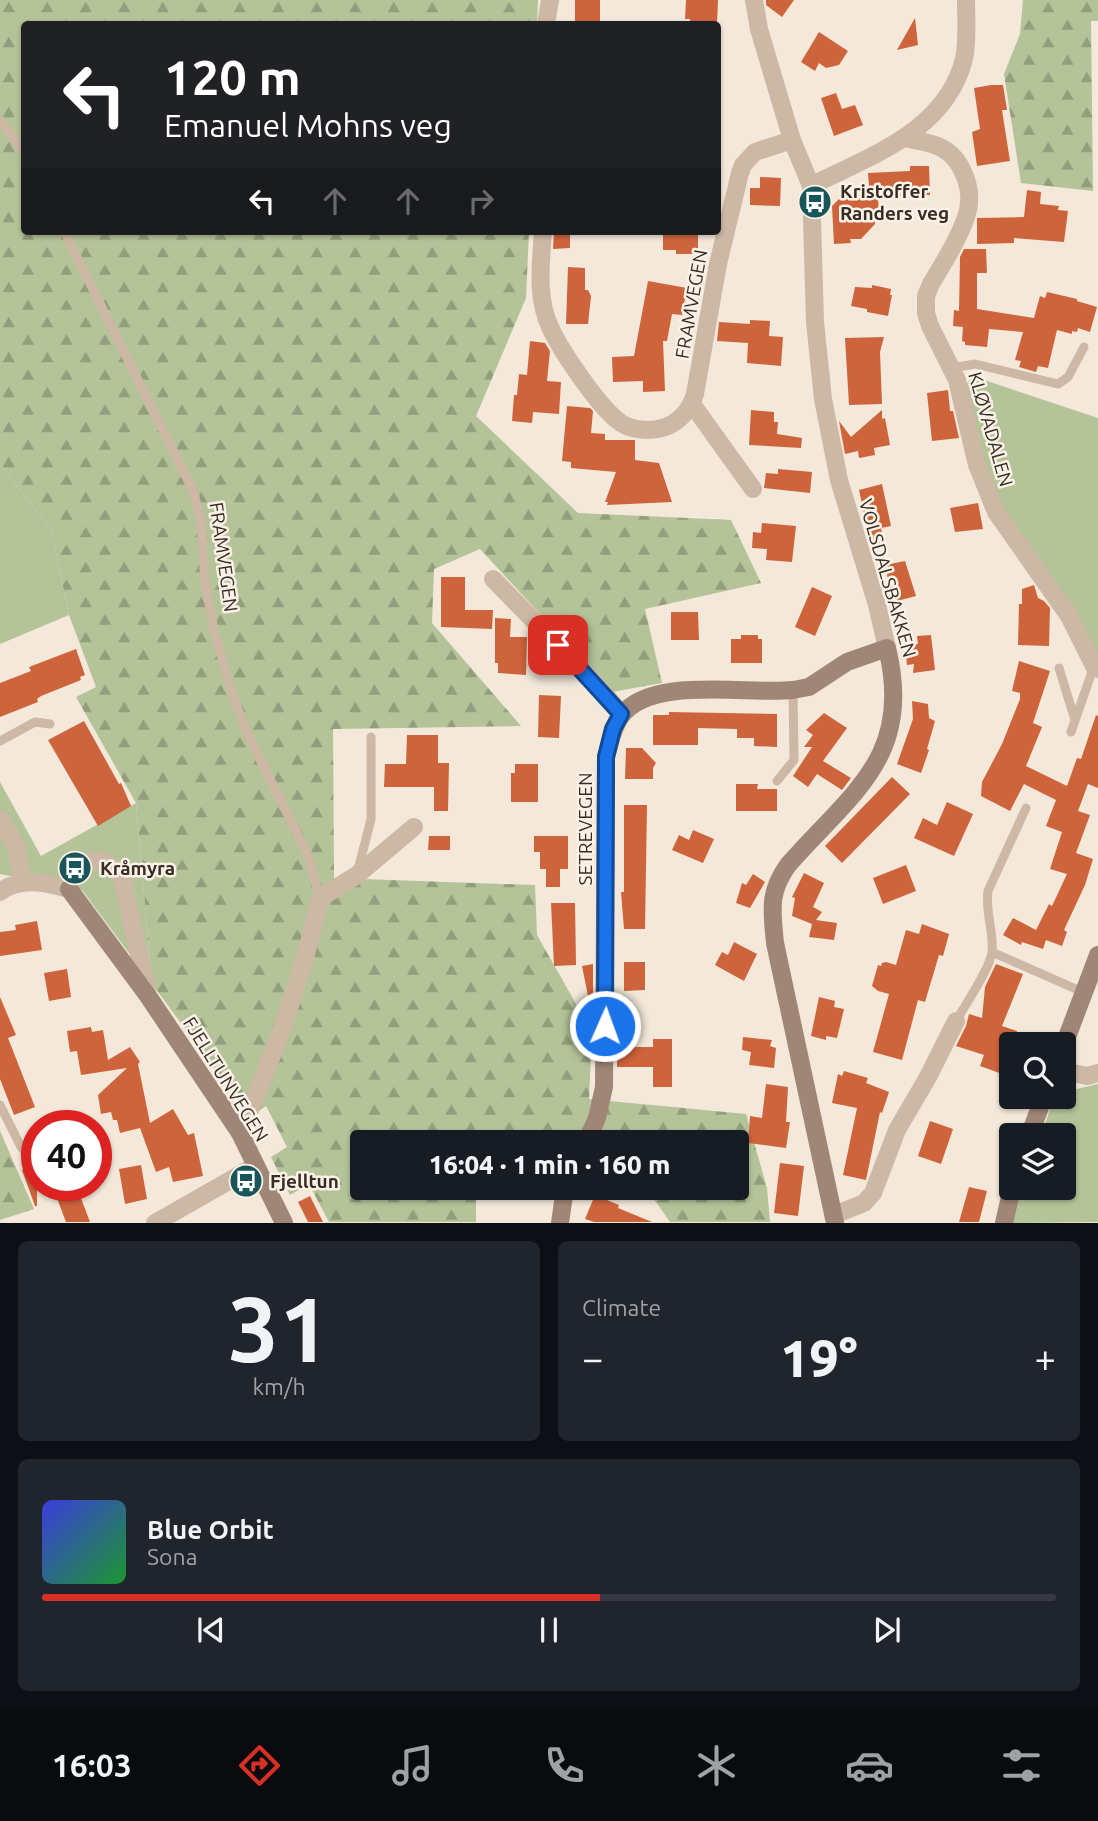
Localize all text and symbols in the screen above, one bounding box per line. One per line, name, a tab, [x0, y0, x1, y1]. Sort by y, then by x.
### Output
icon: left	[49, 49, 140, 140]
text: 120 m	[164, 49, 301, 104]
text: Emanuel Mohns veg	[164, 107, 452, 143]
place label: Kristoffer Randers veg	[840, 180, 949, 224]
icon: left	[243, 182, 281, 220]
icon: ahead	[316, 182, 354, 220]
icon: ahead	[389, 182, 427, 220]
icon: right	[462, 182, 500, 220]
bus stop icon: Kristoffer Randers veg	[796, 183, 834, 221]
street label: FRAMVEGEN	[671, 248, 711, 360]
street label: KLØVADALEN	[964, 369, 1018, 489]
street label: VOLSDALSBAKKEN	[855, 496, 921, 660]
street label: FRAMVEGEN	[205, 501, 243, 613]
pin	[528, 615, 588, 675]
icon: arrive	[539, 626, 577, 664]
street label: SETREVEGEN	[574, 773, 596, 885]
bus stop icon: Kråmyra	[56, 849, 94, 887]
place label: Kråmyra	[100, 857, 175, 879]
position arrow	[568, 989, 642, 1063]
street label: FJELLTUNVEGEN	[179, 1013, 273, 1145]
map controls	[999, 1032, 1076, 1200]
button: search	[999, 1032, 1076, 1109]
speed limit sign: 40	[21, 1110, 112, 1201]
button: layers	[999, 1123, 1076, 1200]
text: 16:04 · 1 min · 160 m	[429, 1150, 670, 1179]
bus stop icon: Fjelltun	[227, 1162, 265, 1200]
place label: Fjelltun	[270, 1170, 339, 1192]
text: 31	[228, 1277, 330, 1379]
text: Climate	[582, 1295, 661, 1320]
text: 19°	[780, 1329, 858, 1387]
text: −	[582, 1337, 603, 1379]
text: +	[1035, 1337, 1056, 1379]
text: km/h	[252, 1374, 306, 1399]
text: Blue Orbit	[147, 1515, 274, 1544]
text: Sona	[147, 1544, 197, 1569]
icon: previous	[192, 1611, 230, 1649]
icon: pause	[530, 1611, 568, 1649]
icon: next	[868, 1611, 906, 1649]
icon: directions	[235, 1741, 284, 1790]
icon: music	[388, 1741, 437, 1790]
icon: phone	[540, 1741, 589, 1790]
icon: climate	[692, 1741, 741, 1790]
icon: car	[845, 1741, 894, 1790]
icon: filters	[997, 1741, 1046, 1790]
text: 16:03	[52, 1747, 132, 1783]

